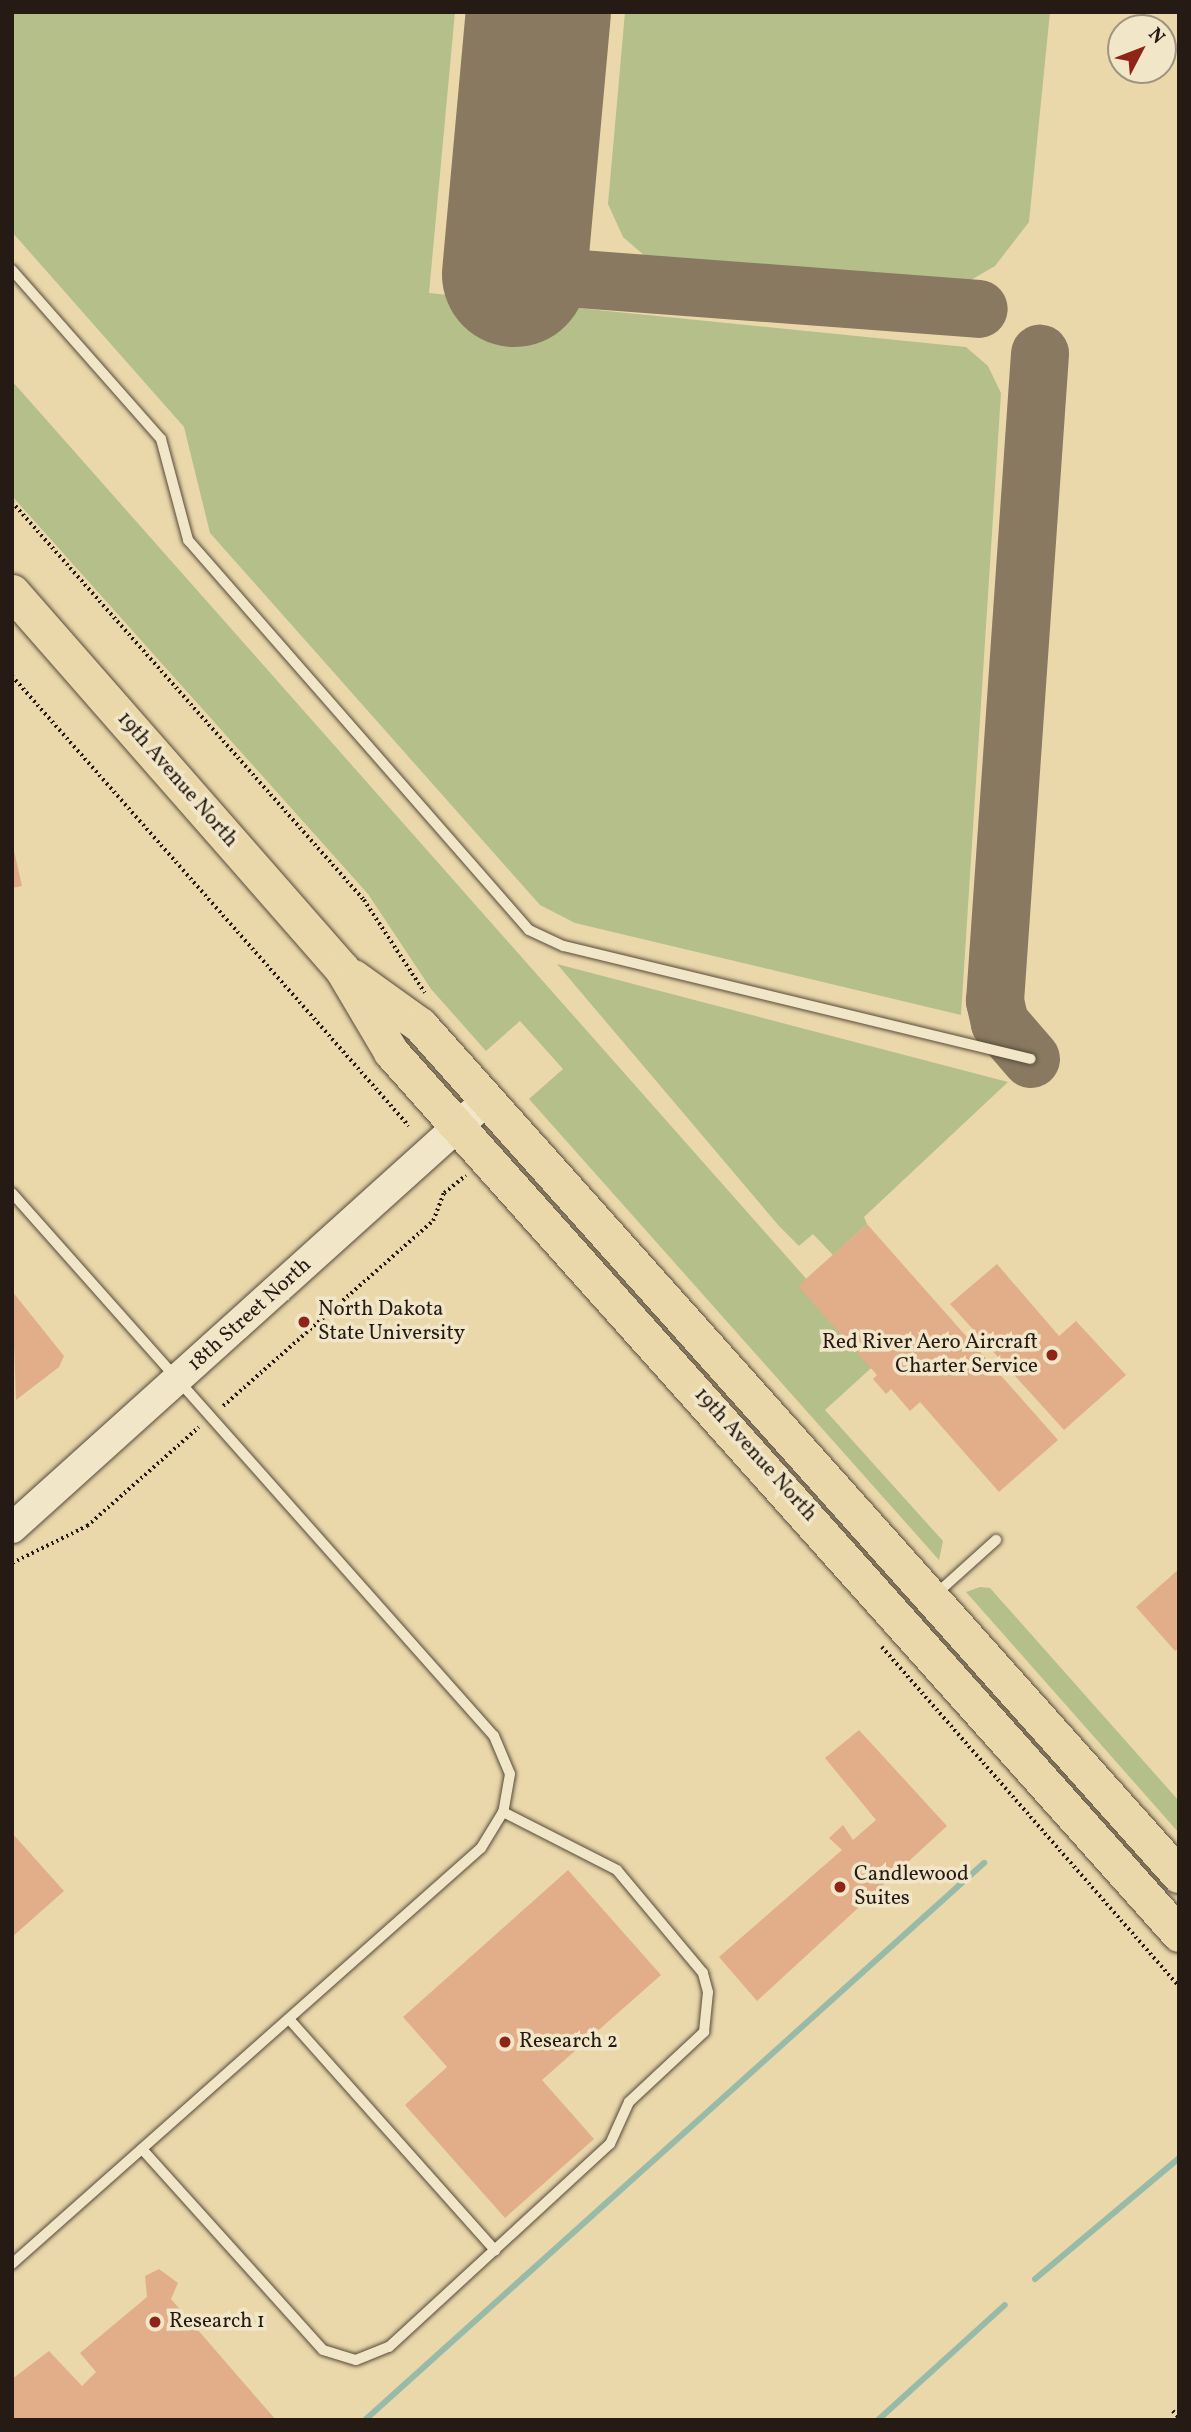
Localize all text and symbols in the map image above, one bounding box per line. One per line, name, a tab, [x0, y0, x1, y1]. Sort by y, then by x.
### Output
north arrow	[1107, 14, 1177, 84]
text: N	[1142, 22, 1170, 50]
street label: 19th Avenue North	[111, 707, 243, 853]
street label: 18th Street North	[183, 1253, 317, 1377]
place label: North Dakota State University	[318, 1297, 465, 1347]
marker: North Dakota State University	[296, 1314, 312, 1330]
place label: Red River Aero Aircraft Charter Service	[822, 1330, 1038, 1380]
marker: Red River Aero Aircraft Charter Service	[1044, 1347, 1060, 1363]
street label: 19th Avenue North	[688, 1383, 822, 1527]
place label: Candlewood Suites	[854, 1862, 969, 1912]
marker: Candlewood Suites	[832, 1879, 848, 1895]
place label: Research 2	[519, 2029, 618, 2055]
marker: Research 2	[497, 2034, 513, 2050]
place label: Research 1	[169, 2309, 265, 2335]
marker: Research 1	[147, 2314, 163, 2330]

